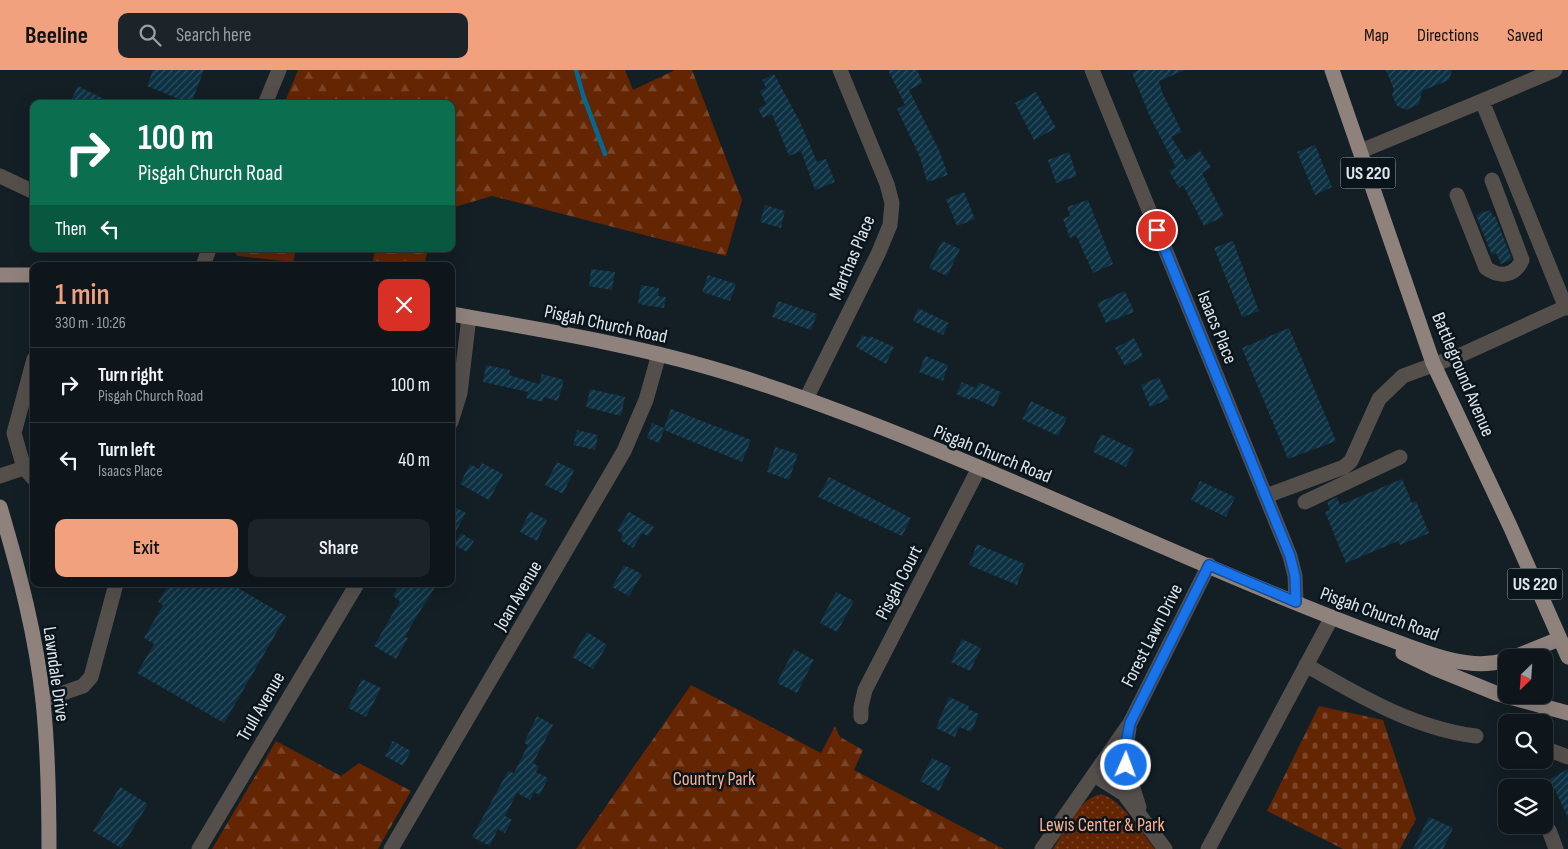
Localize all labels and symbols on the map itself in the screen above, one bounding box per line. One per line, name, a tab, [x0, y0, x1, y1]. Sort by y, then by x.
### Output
road number: US 220	[1340, 158, 1396, 189]
pin	[1136, 209, 1178, 251]
street label: Marthas Place	[824, 212, 880, 303]
street label: Isaacs Place	[1192, 288, 1242, 367]
street label: Pisgah Church Road	[542, 300, 669, 349]
street label: Battleground Avenue	[1426, 309, 1499, 440]
street label: Pisgah Church Road	[930, 420, 1055, 488]
street label: Pisgah Court	[871, 541, 928, 624]
street label: Joan Avenue	[489, 557, 547, 636]
road number: US 220	[1508, 568, 1562, 600]
street label: Forest Lawn Drive	[1117, 580, 1188, 691]
street label: Pisgah Church Road	[1317, 582, 1442, 647]
street label: Lawndale Drive	[37, 625, 74, 723]
north arrow	[1498, 649, 1552, 704]
street label: Trull Avenue	[232, 668, 290, 746]
position arrow	[1099, 738, 1151, 790]
park label: Country Park	[673, 768, 756, 791]
park label: Lewis Center & Park	[1039, 814, 1166, 837]

